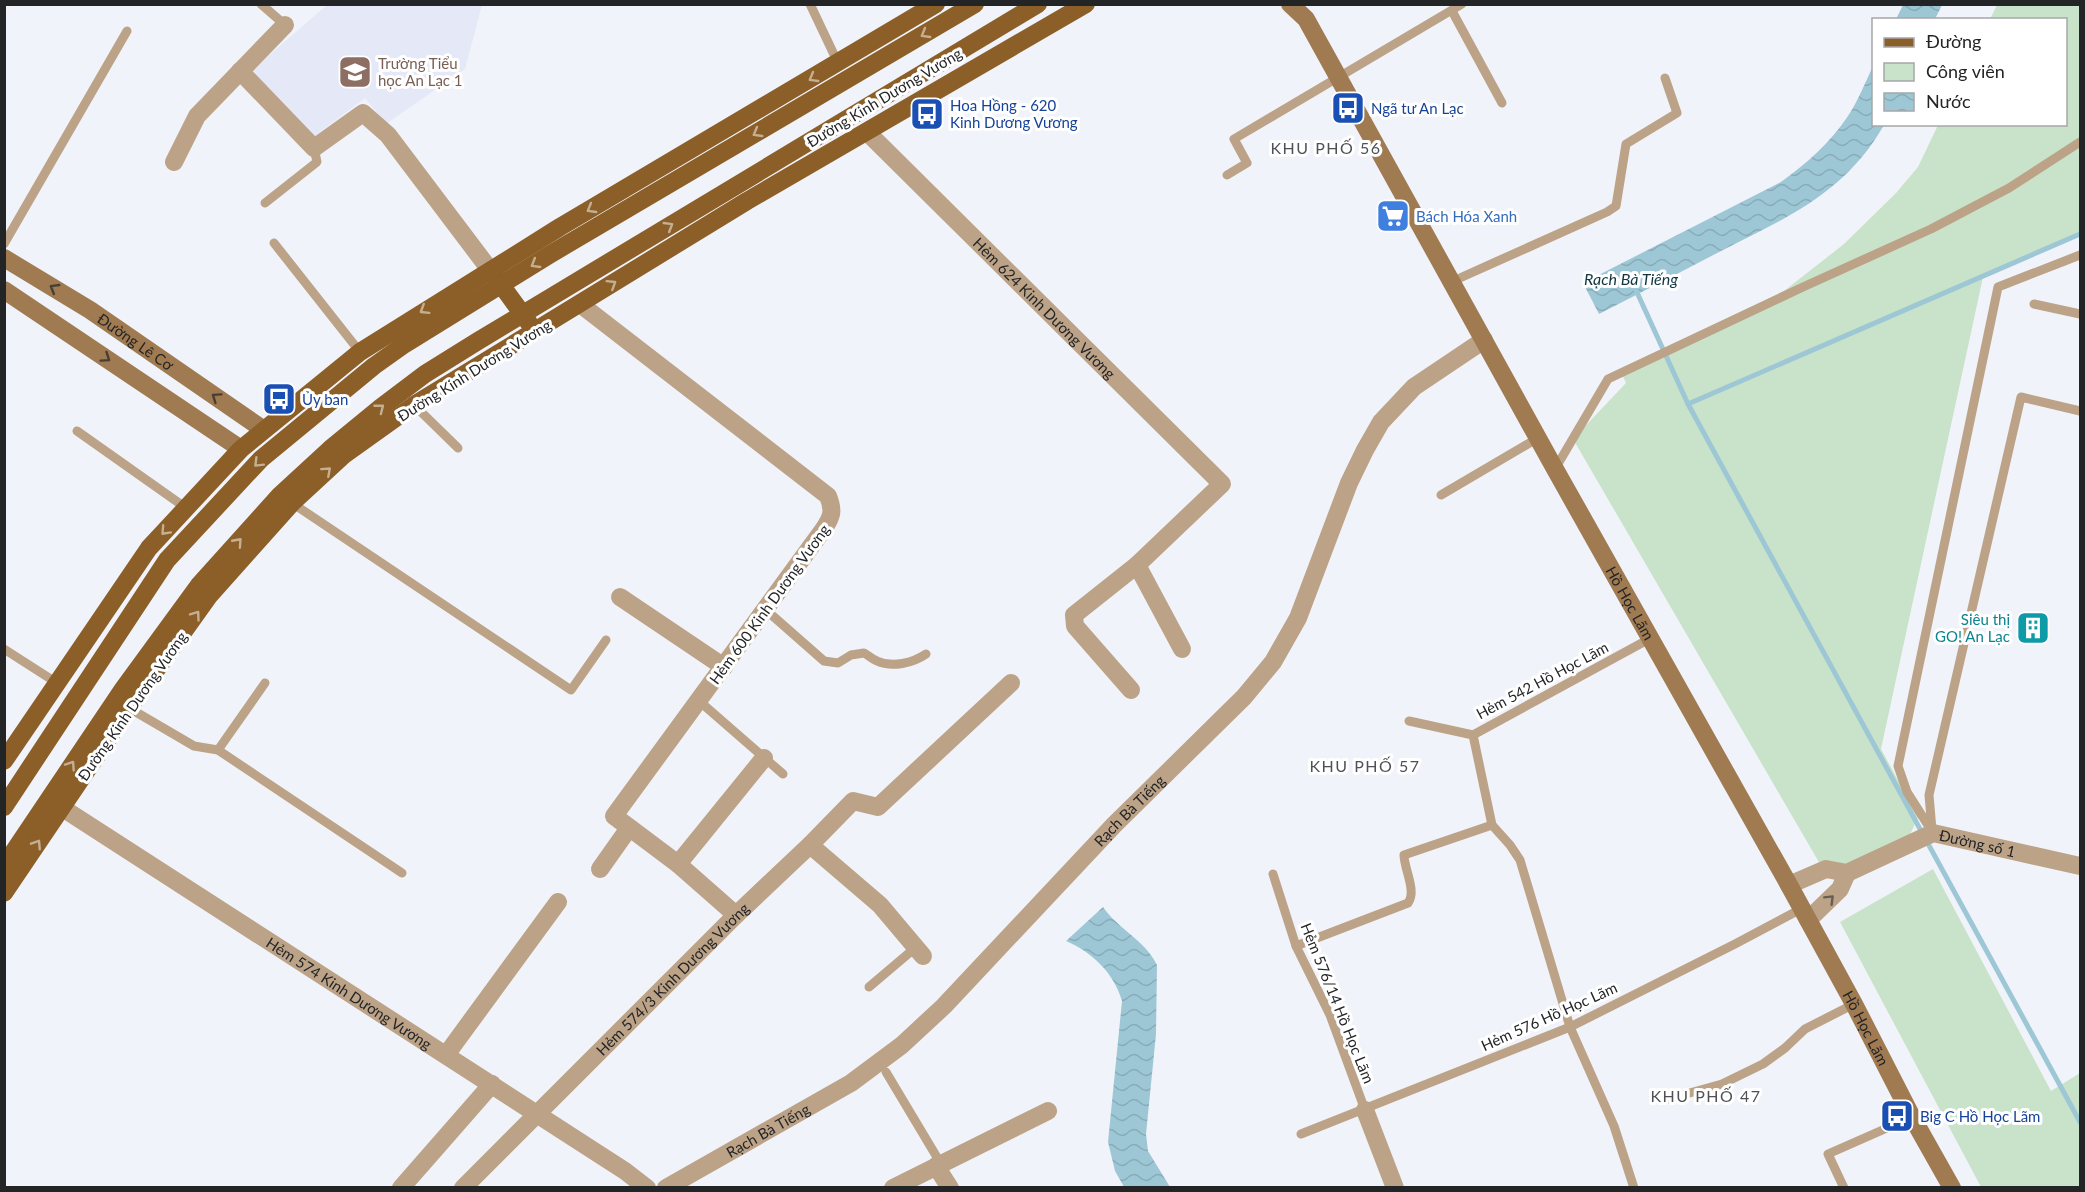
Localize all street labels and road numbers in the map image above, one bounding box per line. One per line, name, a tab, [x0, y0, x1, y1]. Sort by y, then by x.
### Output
street label: Đường Kinh Dương Vương	[803, 43, 965, 150]
street label: Hẻm 624 Kinh Dương Vương	[970, 234, 1120, 383]
street label: Đường Lê Cơ	[94, 309, 178, 374]
street label: Đường Kinh Dương Vương	[394, 315, 554, 425]
street label: Hẻm 600 Kinh Dương Vương	[705, 521, 833, 687]
street label: Hồ Học Lãm	[1602, 563, 1658, 643]
street label: Đường Kinh Dương Vương	[74, 628, 190, 784]
street label: Hẻm 542 Hồ Học Lãm	[1473, 638, 1611, 722]
street label: Rạch Bà Tiếng	[1090, 771, 1169, 850]
street label: Đường số 1	[1938, 826, 2017, 860]
street label: Hẻm 574/3 Kinh Dương Vương	[592, 899, 753, 1059]
street label: Hẻm 576/14 Hồ Học Lãm	[1298, 920, 1378, 1086]
street label: Hẻm 574 Kinh Dương Vương	[263, 933, 435, 1053]
street label: Hẻm 576 Hồ Học Lãm	[1478, 978, 1620, 1054]
street label: Hồ Học Lãm	[1839, 987, 1893, 1068]
street label: Rạch Bà Tiếng	[723, 1099, 813, 1161]

